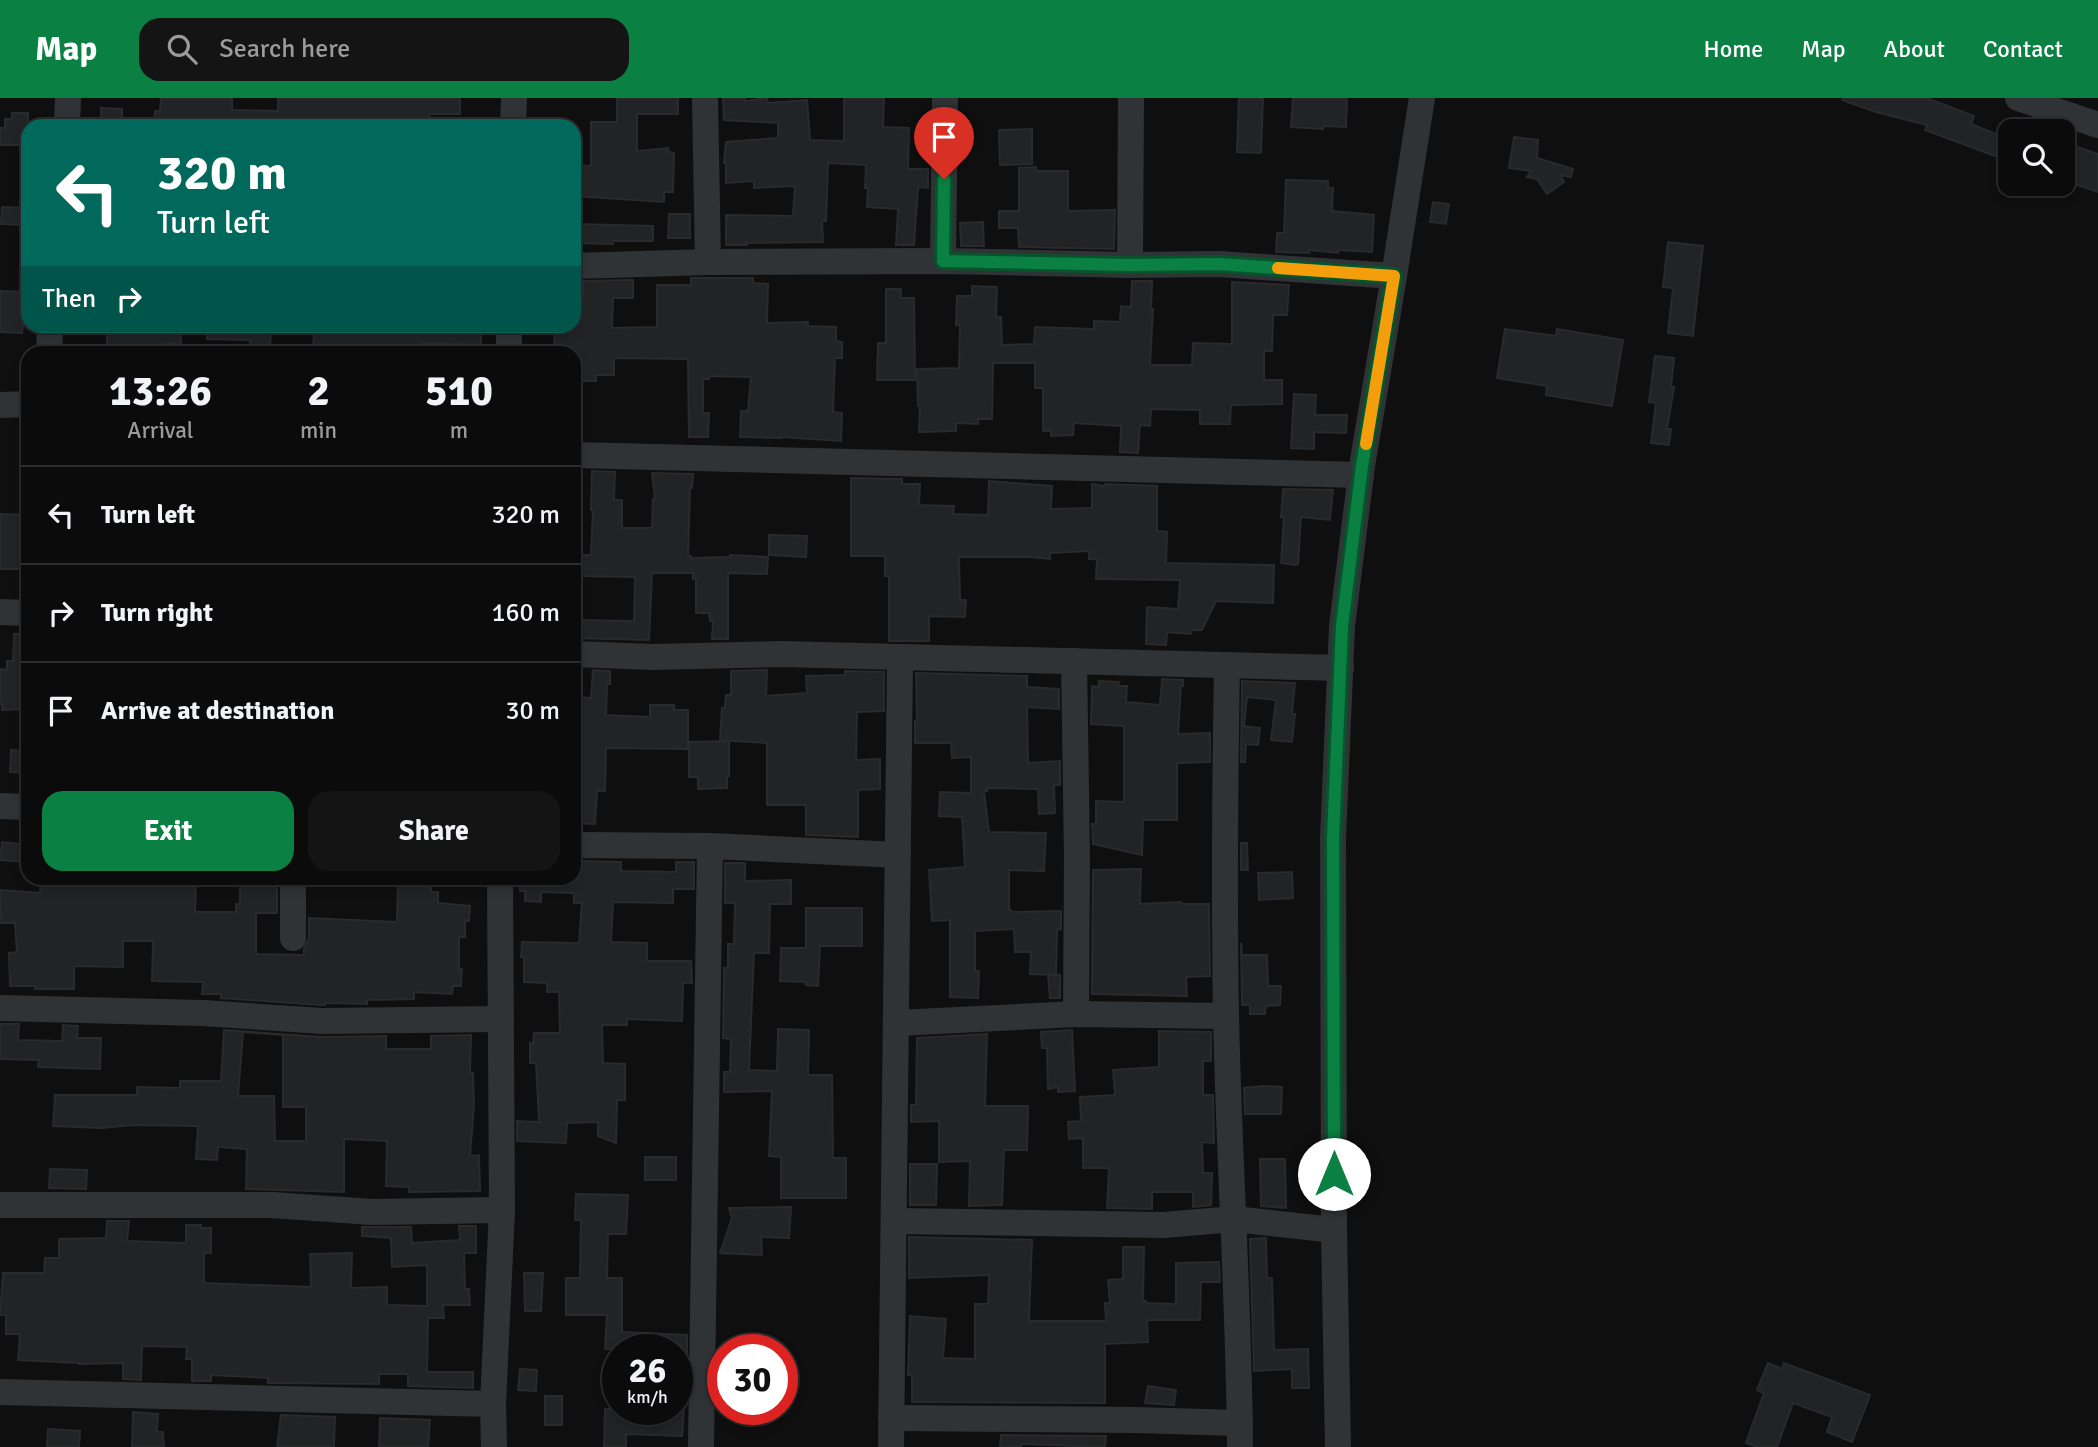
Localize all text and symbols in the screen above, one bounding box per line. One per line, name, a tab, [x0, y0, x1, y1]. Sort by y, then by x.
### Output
search box	[139, 18, 629, 81]
text: Map	[35, 29, 97, 70]
icon: search	[163, 30, 201, 68]
text: Search here	[219, 33, 350, 65]
text: Home	[1703, 34, 1763, 64]
text: Map	[1801, 34, 1846, 64]
text: About	[1884, 34, 1945, 64]
text: Contact	[1983, 34, 2063, 64]
pin	[914, 107, 974, 179]
icon: arrive	[925, 118, 963, 156]
map controls	[1998, 119, 2075, 196]
button: search	[1998, 119, 2075, 196]
text: 320 m	[157, 143, 287, 203]
icon: left	[42, 147, 133, 238]
text: Turn left	[157, 203, 270, 242]
icon: right	[110, 280, 148, 318]
text: Then	[42, 283, 96, 315]
text: 13:26	[109, 366, 212, 417]
text: 2	[307, 366, 330, 417]
text: 510	[425, 366, 493, 417]
text: Arrival	[127, 416, 194, 445]
text: min	[300, 416, 337, 445]
text: m	[450, 416, 468, 445]
icon: left	[42, 496, 80, 534]
text: Turn left	[101, 499, 195, 531]
text: 320 m	[491, 499, 560, 531]
icon: right	[42, 594, 80, 632]
text: Turn right	[101, 597, 213, 629]
text: 160 m	[491, 597, 560, 629]
icon: arrive	[42, 692, 80, 730]
text: Arrive at destination	[101, 695, 334, 727]
text: 30 m	[505, 695, 560, 727]
button: Exit	[42, 791, 294, 871]
button: Share	[308, 791, 560, 871]
position arrow	[1297, 1137, 1371, 1211]
speed limit sign: 30	[707, 1334, 798, 1425]
text: 26	[629, 1349, 666, 1392]
text: km/h	[627, 1386, 668, 1408]

